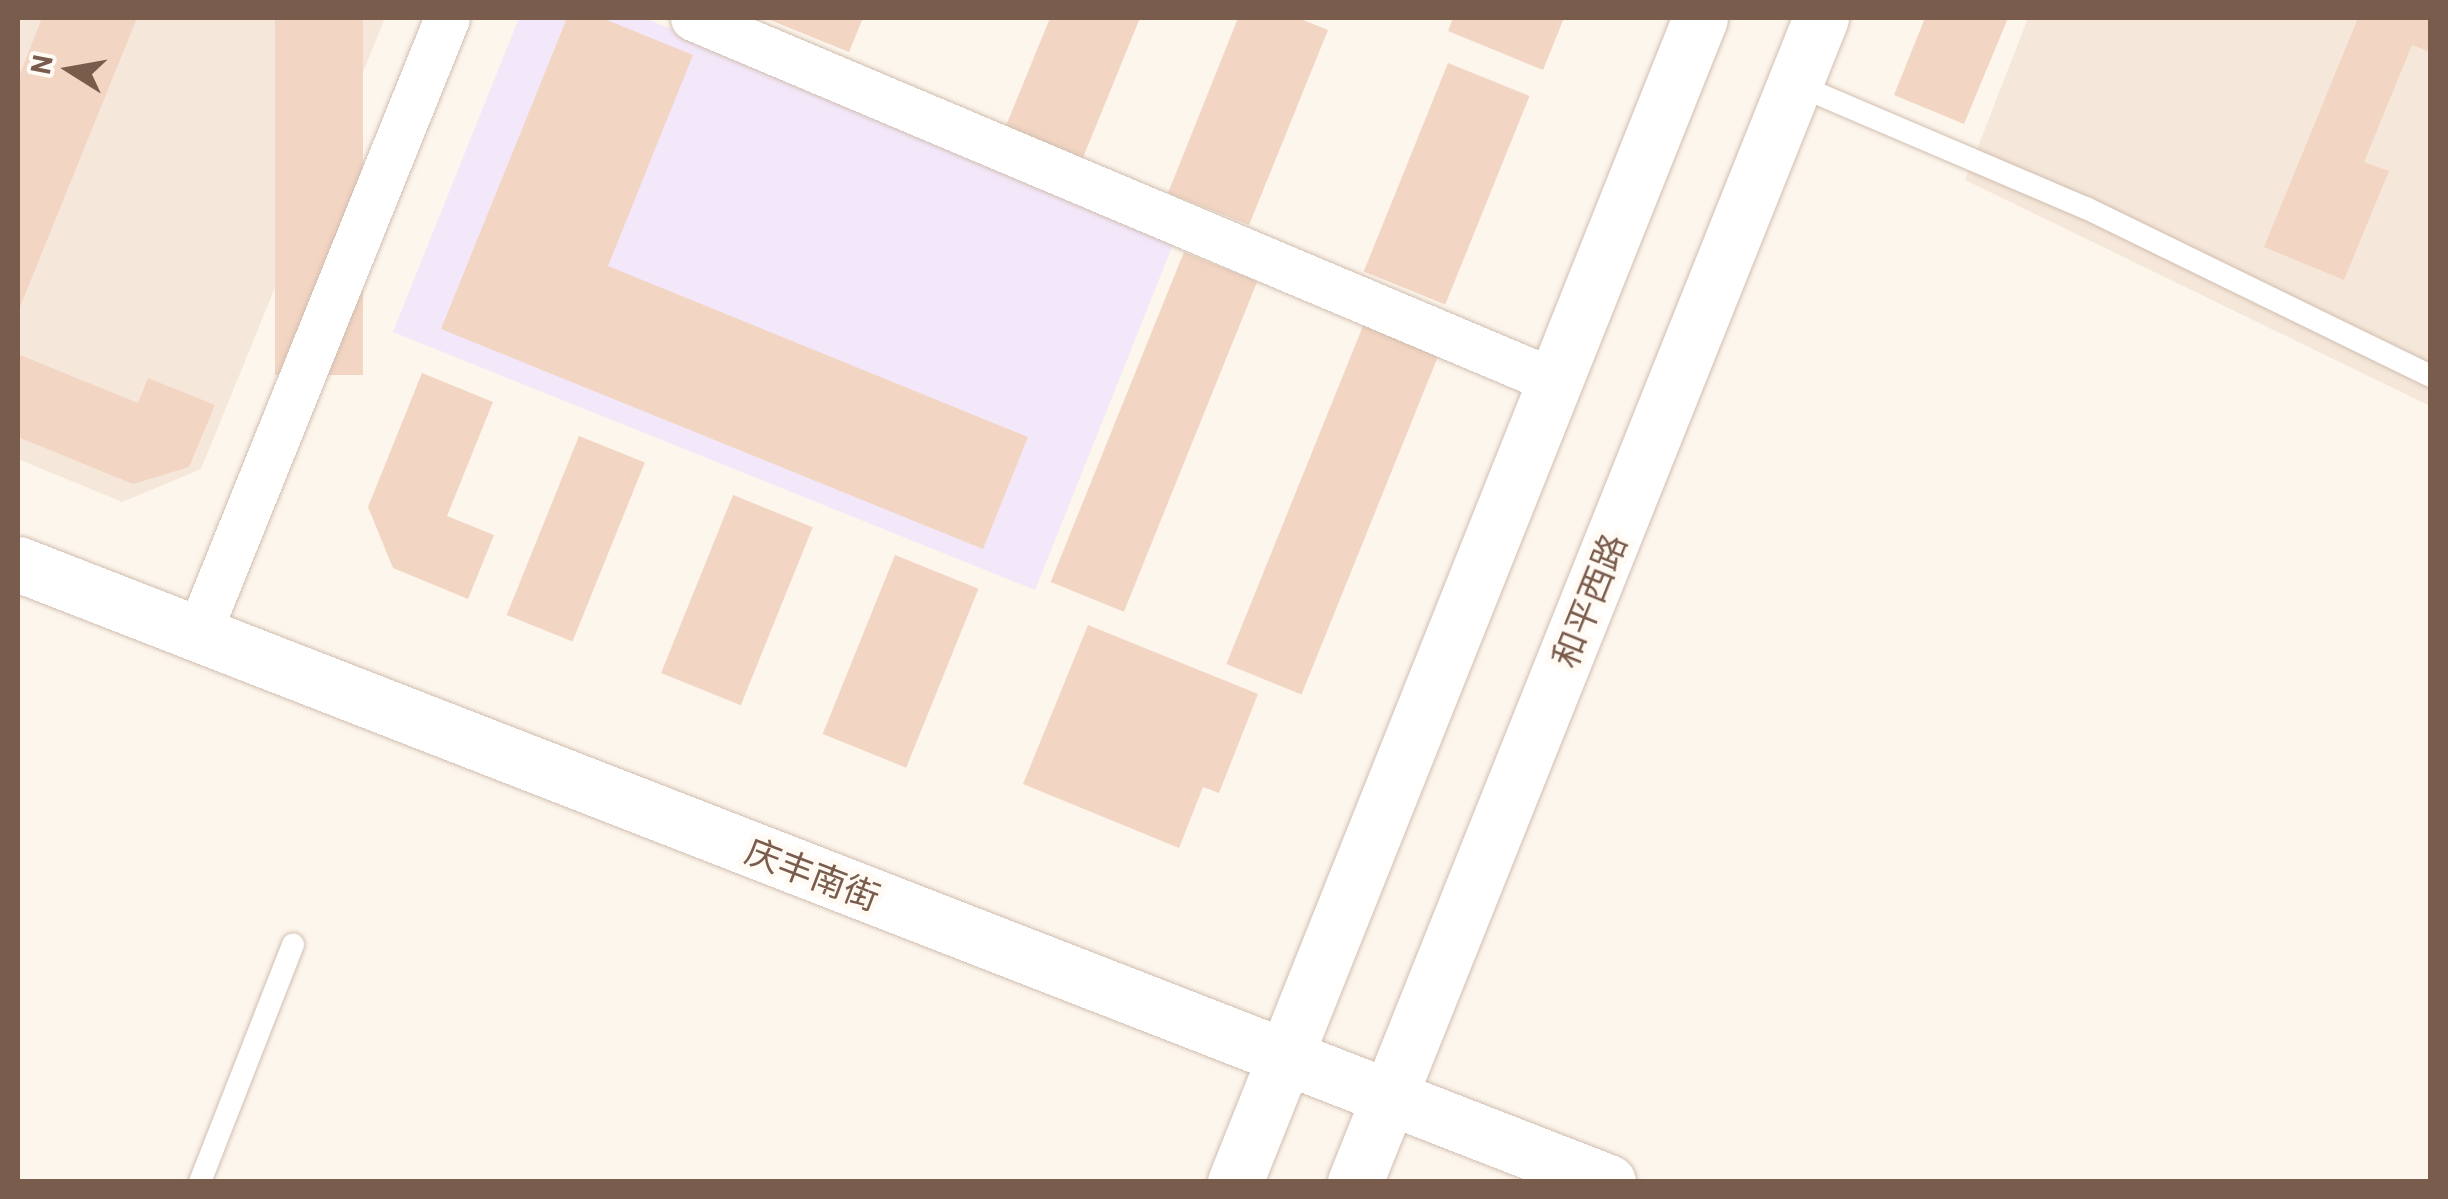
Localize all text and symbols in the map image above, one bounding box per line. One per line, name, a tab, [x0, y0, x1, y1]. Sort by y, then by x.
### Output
north arrow	[20, 20, 120, 120]
text: N	[22, 52, 59, 77]
street label: 和平西路	[1542, 527, 1634, 673]
street label: 庆丰南街	[740, 828, 886, 918]

